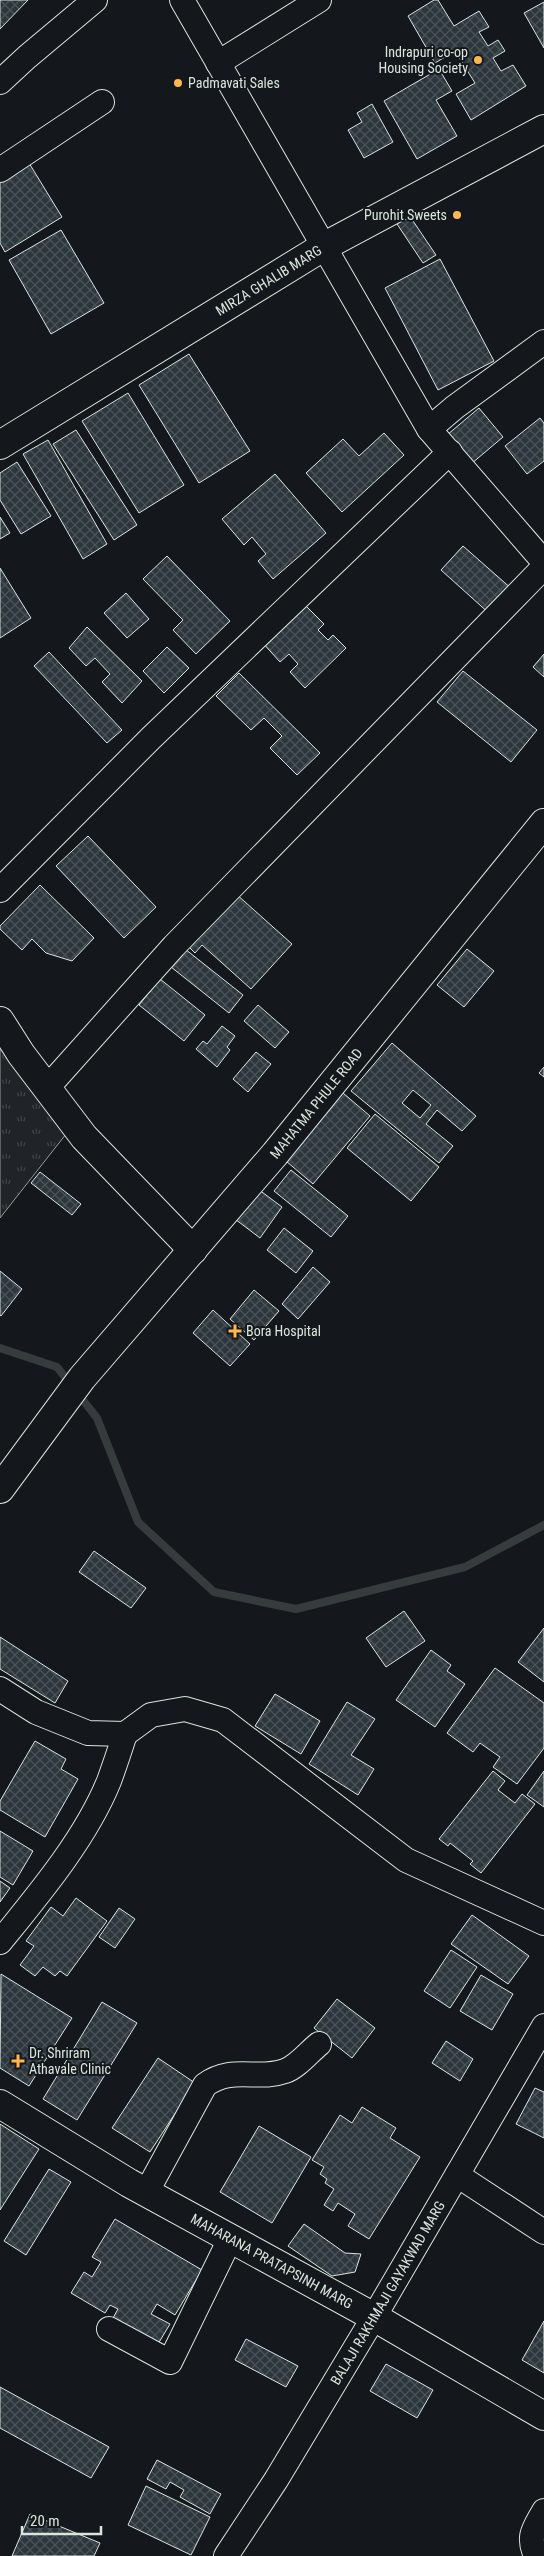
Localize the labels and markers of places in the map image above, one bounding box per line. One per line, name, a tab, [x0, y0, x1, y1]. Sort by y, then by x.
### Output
place label: Indrapuri co-op Housing Society	[379, 44, 468, 76]
marker: Indrapuri co-op Housing Society	[472, 54, 484, 66]
place label: Padmavati Sales	[188, 75, 280, 91]
marker: Padmavati Sales	[172, 77, 184, 89]
place label: Purohit Sweets	[364, 207, 447, 223]
marker: Purohit Sweets	[451, 209, 463, 221]
place label: Bora Hospital	[246, 1323, 321, 1339]
marker: Bora Hospital	[228, 1324, 242, 1338]
place label: Dr. Shriram Athavale Clinic	[29, 2045, 111, 2077]
marker: Dr. Shriram Athavale Clinic	[11, 2054, 25, 2068]

